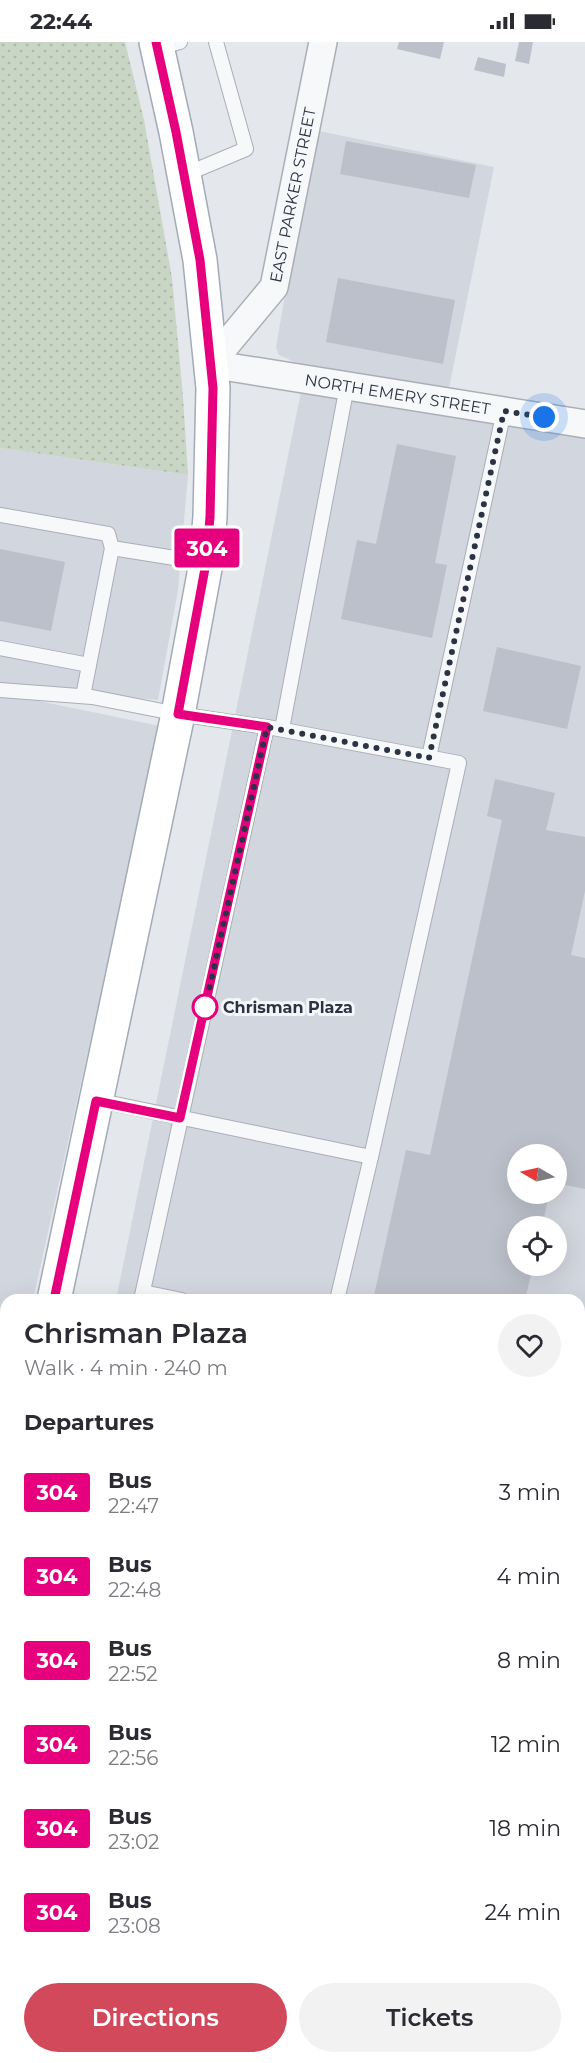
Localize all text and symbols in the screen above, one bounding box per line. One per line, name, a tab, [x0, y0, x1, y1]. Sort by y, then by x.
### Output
text: 22:44	[30, 8, 92, 35]
street label: EAST PARKER STREET	[266, 105, 319, 284]
street label: NORTH EMERY STREET	[303, 370, 493, 418]
your location	[529, 402, 559, 432]
line badge: 304	[172, 528, 242, 568]
text: 304	[186, 536, 228, 561]
marker: Chrisman Plaza	[192, 994, 218, 1020]
place label: Chrisman Plaza	[223, 998, 353, 1017]
north arrow	[507, 1144, 567, 1204]
map controls	[507, 1144, 567, 1276]
button: locate	[507, 1216, 567, 1276]
button: heart	[498, 1314, 561, 1377]
text: Chrisman Plaza	[24, 1316, 248, 1350]
text: Walk · 4 min · 240 m	[24, 1356, 228, 1380]
text: Departures	[24, 1409, 154, 1436]
text: Bus	[108, 1467, 152, 1494]
text: 3 min	[499, 1479, 561, 1506]
text: 304	[36, 1480, 78, 1505]
text: 22:47	[108, 1494, 159, 1518]
text: Bus	[108, 1551, 152, 1578]
text: 4 min	[497, 1563, 561, 1590]
text: 304	[36, 1564, 78, 1589]
text: 22:48	[108, 1578, 161, 1602]
text: Bus	[108, 1635, 152, 1662]
text: 8 min	[497, 1647, 561, 1674]
text: 304	[36, 1648, 78, 1673]
text: 22:52	[108, 1662, 158, 1686]
text: Bus	[108, 1719, 152, 1746]
text: 12 min	[491, 1731, 561, 1758]
text: 304	[36, 1732, 78, 1757]
text: 22:56	[108, 1746, 158, 1770]
text: Bus	[108, 1803, 152, 1830]
text: 18 min	[489, 1815, 561, 1842]
text: 304	[36, 1816, 78, 1841]
text: 23:02	[108, 1830, 159, 1854]
text: Bus	[108, 1887, 152, 1914]
text: 24 min	[485, 1899, 561, 1926]
text: 304	[36, 1900, 78, 1925]
text: 23:08	[108, 1914, 161, 1938]
button: Directions	[24, 1983, 287, 2052]
button: Tickets	[299, 1983, 561, 2052]

